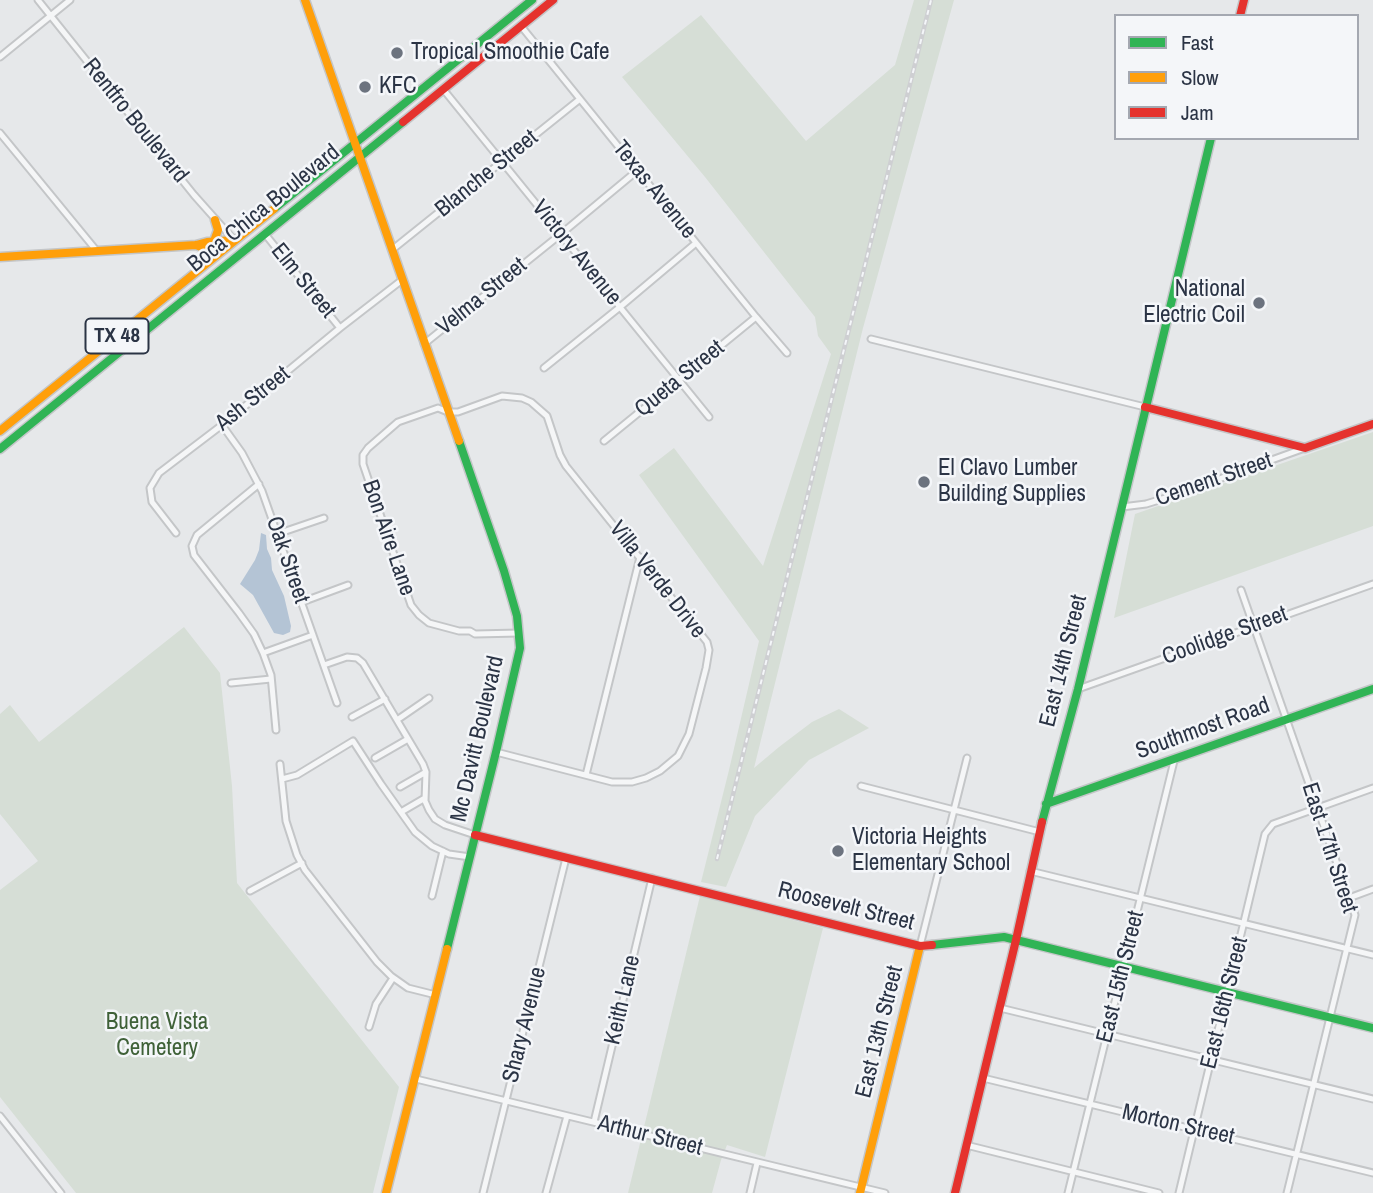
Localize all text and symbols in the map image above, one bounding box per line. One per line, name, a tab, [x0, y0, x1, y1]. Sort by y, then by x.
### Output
legend	[1114, 14, 1359, 140]
text: Fast	[1181, 28, 1214, 57]
place label: Tropical Smoothie Cafe	[411, 39, 609, 67]
marker: Tropical Smoothie Cafe	[389, 45, 405, 61]
street label: Rentfro Boulevard	[76, 53, 194, 189]
text: Slow	[1181, 63, 1218, 92]
place label: KFC	[379, 73, 417, 101]
marker: KFC	[357, 79, 373, 95]
text: Jam	[1181, 98, 1214, 127]
street label: Blanche Street	[430, 124, 544, 224]
street label: Texas Avenue	[606, 135, 702, 245]
street label: Boca Chica Boulevard	[182, 139, 346, 279]
street label: Victory Avenue	[525, 195, 627, 311]
street label: Elm Street	[265, 238, 341, 324]
street label: Velma Street	[431, 252, 533, 342]
place label: National Electric Coil	[1143, 276, 1245, 330]
marker: National Electric Coil	[1251, 295, 1267, 311]
road number: TX 48	[86, 318, 148, 354]
street label: Queta Street	[630, 335, 730, 423]
street label: Ash Street	[210, 361, 296, 437]
street label: Cement Street	[1152, 447, 1276, 513]
place label: El Clavo Lumber Building Supplies	[938, 455, 1086, 509]
marker: El Clavo Lumber Building Supplies	[916, 474, 932, 490]
street label: Bon Aire Lane	[355, 476, 421, 600]
street label: Oak Street	[259, 513, 315, 607]
street label: Villa Verde Drive	[603, 516, 711, 644]
street label: East 14th Street	[1034, 592, 1094, 730]
street label: Coolidge Street	[1159, 601, 1291, 671]
street label: Mc Davitt Boulevard	[445, 653, 511, 825]
street label: Southmost Road	[1132, 692, 1274, 766]
street label: East 17th Street	[1295, 779, 1363, 917]
place label: Victoria Heights Elementary School	[852, 824, 1010, 878]
marker: Victoria Heights Elementary School	[830, 843, 846, 859]
street label: Roosevelt Street	[775, 877, 917, 937]
street label: East 15th Street	[1091, 908, 1151, 1046]
street label: East 16th Street	[1195, 934, 1255, 1072]
street label: Keith Lane	[599, 952, 647, 1048]
street label: East 13th Street	[850, 963, 910, 1101]
street label: Shary Avenue	[497, 964, 553, 1086]
park label: Buena Vista Cemetery	[106, 1009, 208, 1063]
street label: Morton Street	[1119, 1099, 1237, 1151]
street label: Arthur Street	[595, 1110, 705, 1162]

